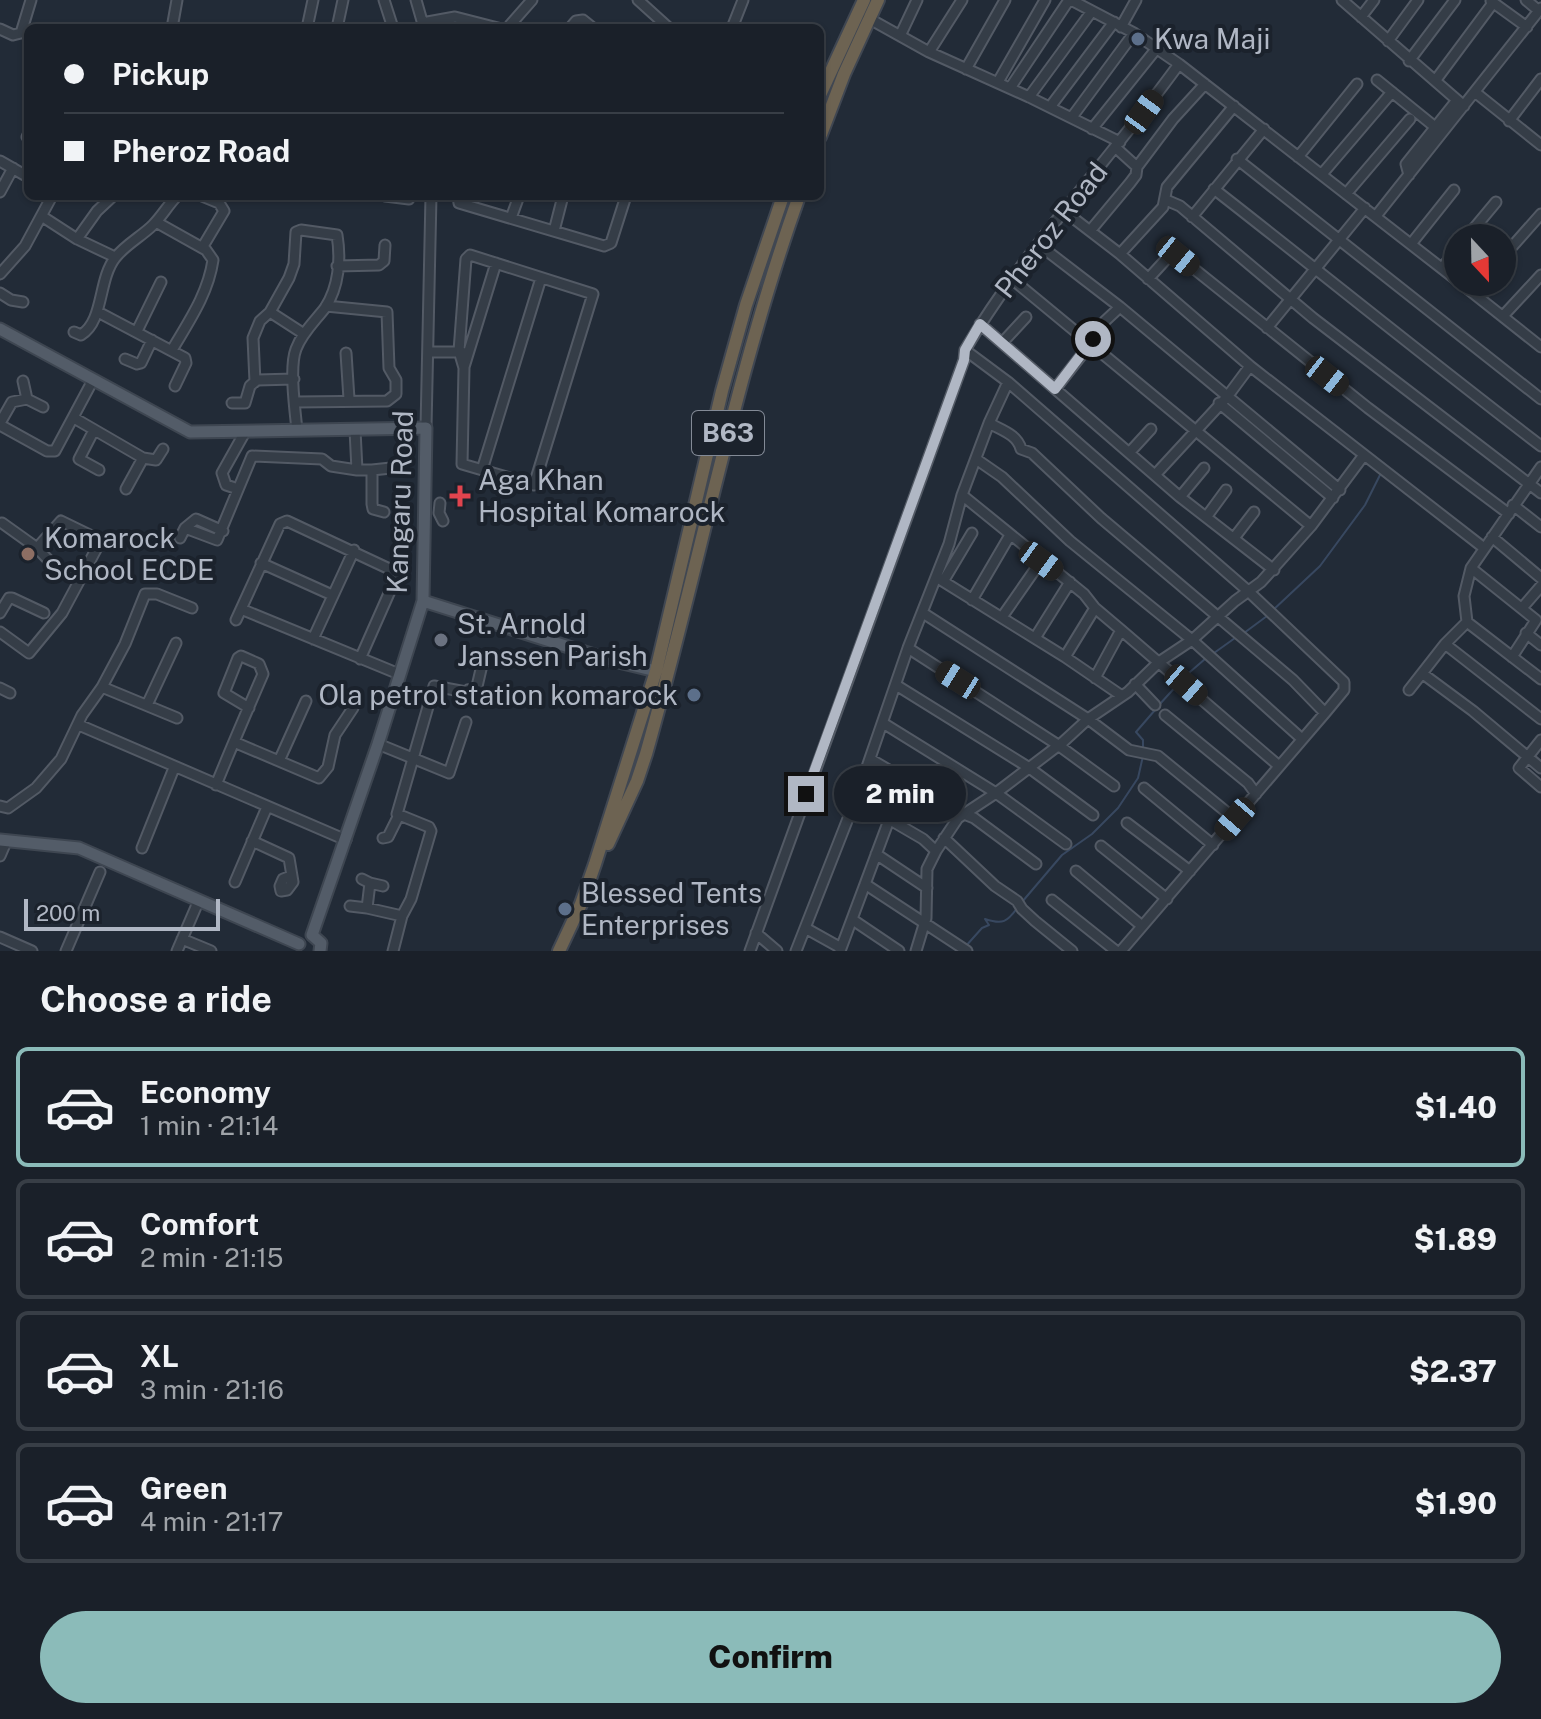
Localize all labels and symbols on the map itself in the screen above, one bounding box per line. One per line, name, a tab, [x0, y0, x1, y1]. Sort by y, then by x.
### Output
place label: Kwa Maji	[1154, 22, 1270, 55]
marker: Kwa Maji	[1129, 30, 1147, 48]
car	[1120, 86, 1168, 138]
street label: Pheroz Road	[988, 155, 1114, 304]
north arrow	[1444, 224, 1516, 296]
car	[1152, 232, 1204, 280]
route start	[1075, 321, 1111, 357]
car	[1301, 352, 1353, 400]
street label: Kangaru Road	[380, 410, 419, 594]
road number: B63	[692, 411, 764, 455]
place label: Aga Khan Hospital Komarock	[478, 463, 725, 528]
marker: Aga Khan Hospital Komarock	[449, 485, 471, 507]
place label: Komarock School ECDE	[44, 521, 214, 586]
car	[1015, 537, 1067, 585]
marker: Komarock School ECDE	[19, 545, 37, 563]
place label: St. Arnold Janssen Parish	[457, 607, 648, 672]
marker: St. Arnold Janssen Parish	[432, 631, 450, 649]
car	[931, 657, 985, 703]
car	[1160, 660, 1212, 710]
place label: Ola petrol station komarock	[318, 678, 678, 711]
marker: Ola petrol station komarock	[685, 686, 703, 704]
callout: 2 min	[834, 766, 966, 822]
route end	[788, 776, 824, 812]
car	[1210, 793, 1260, 845]
place label: Blessed Tents Enterprises	[581, 876, 762, 941]
scale bar	[24, 895, 220, 931]
marker: Blessed Tents Enterprises	[556, 900, 574, 918]

